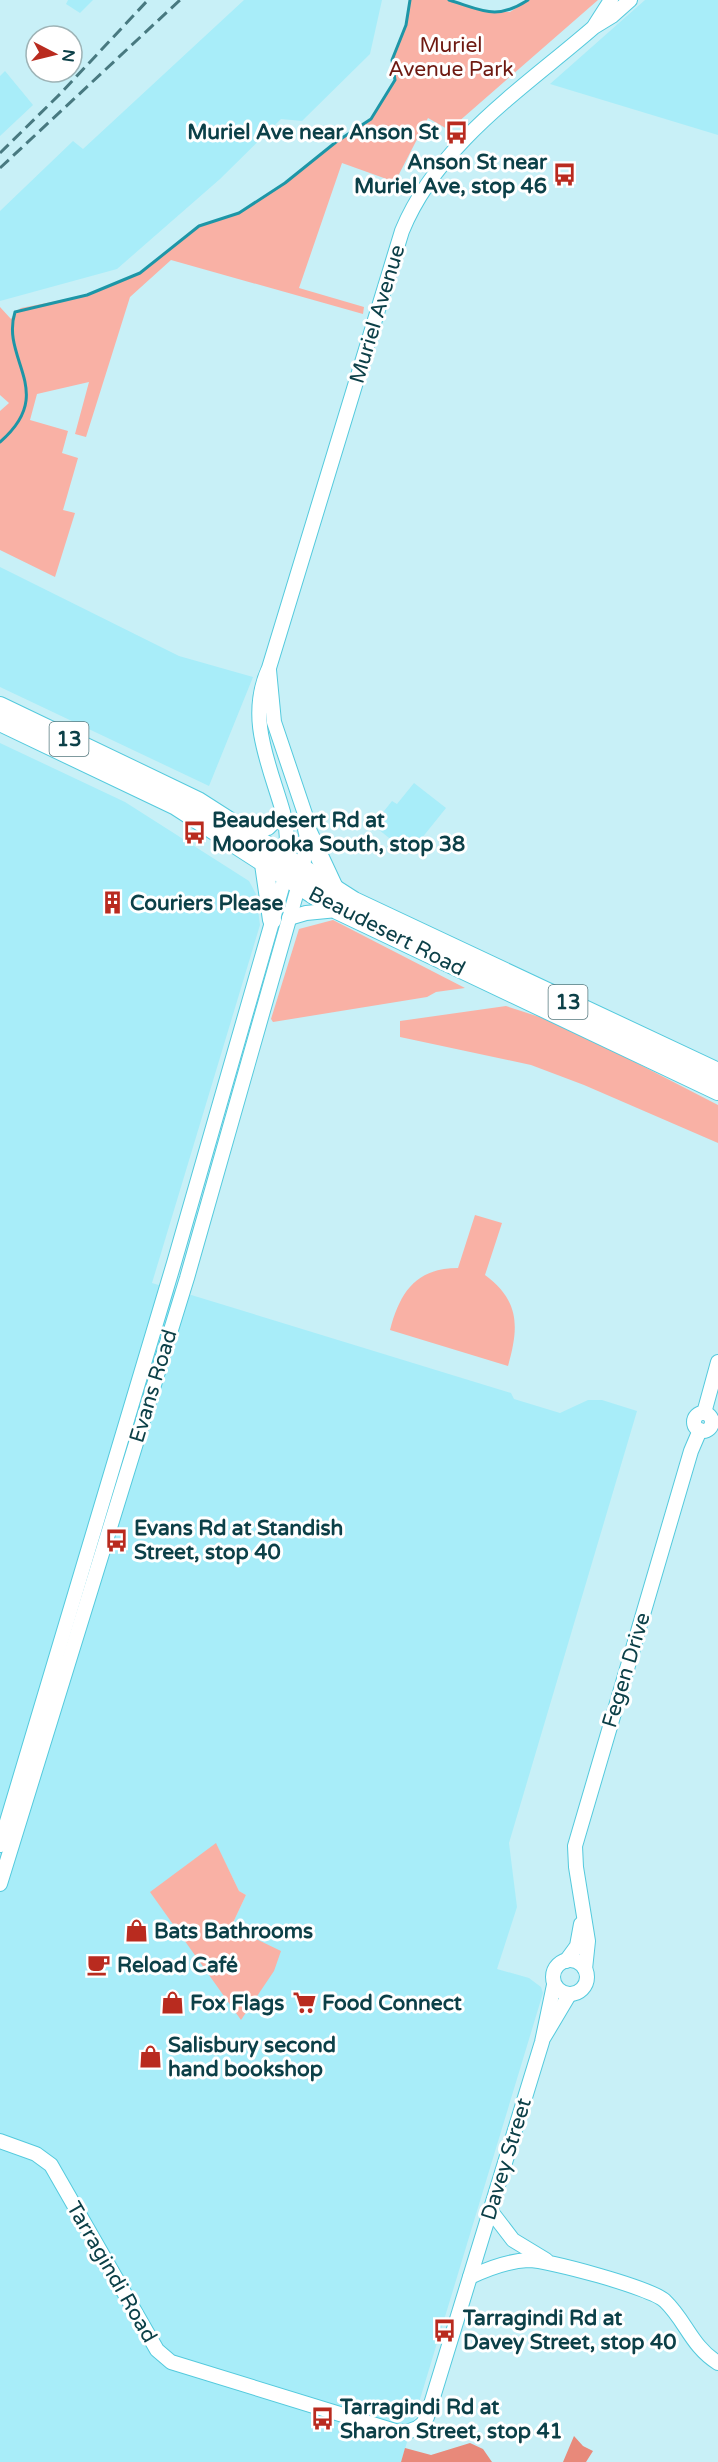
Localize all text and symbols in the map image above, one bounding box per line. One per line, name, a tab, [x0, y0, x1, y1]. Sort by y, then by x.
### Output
north arrow	[24, 24, 84, 84]
park label: Muriel Avenue Park	[388, 33, 514, 82]
text: N	[57, 48, 79, 63]
bus stop icon: Muriel Ave near Anson St	[444, 119, 470, 145]
place label: Muriel Ave near Anson St	[187, 120, 439, 145]
place label: Anson St near Muriel Ave, stop 46	[354, 150, 548, 199]
bus stop icon: Anson St near Muriel Ave, stop 46	[552, 161, 578, 187]
street label: Muriel Avenue	[345, 242, 410, 387]
road number: 13	[50, 722, 88, 756]
place label: Beaudesert Rd at Moorooka South, stop 38	[212, 808, 465, 857]
bus stop icon: Beaudesert Rd at Moorooka South, stop 38	[181, 819, 207, 845]
street label: Beaudesert Road	[304, 881, 469, 982]
building icon: Couriers Please	[99, 890, 125, 916]
place label: Couriers Please	[130, 891, 284, 916]
road number: 13	[548, 985, 588, 1019]
street label: Evans Road	[124, 1327, 183, 1446]
place label: Evans Rd at Standish Street, stop 40	[134, 1516, 343, 1565]
bus stop icon: Evans Rd at Standish Street, stop 40	[103, 1527, 129, 1553]
street label: Fegen Drive	[597, 1610, 656, 1731]
shop icon: Bats Bathrooms	[123, 1918, 149, 1944]
place label: Bats Bathrooms	[154, 1919, 313, 1944]
cafe icon: Reload Café	[86, 1952, 112, 1978]
place label: Reload Café	[117, 1953, 238, 1978]
shop icon: Fox Flags	[159, 1990, 185, 2016]
supermarket icon: Food Connect	[291, 1990, 317, 2016]
place label: Fox Flags	[190, 1991, 284, 2016]
place label: Food Connect	[322, 1991, 462, 2016]
place label: Salisbury second hand bookshop	[168, 2033, 336, 2082]
shop icon: Salisbury second hand bookshop	[137, 2044, 163, 2070]
street label: Davey Street	[476, 2095, 537, 2223]
street label: Tarragindi Road	[61, 2197, 162, 2347]
place label: Tarragindi Rd at Davey Street, stop 40	[462, 2306, 676, 2355]
bus stop icon: Tarragindi Rd at Davey Street, stop 40	[432, 2317, 458, 2343]
place label: Tarragindi Rd at Sharon Street, stop 41	[339, 2395, 563, 2444]
bus stop icon: Tarragindi Rd at Sharon Street, stop 41	[309, 2406, 335, 2432]

